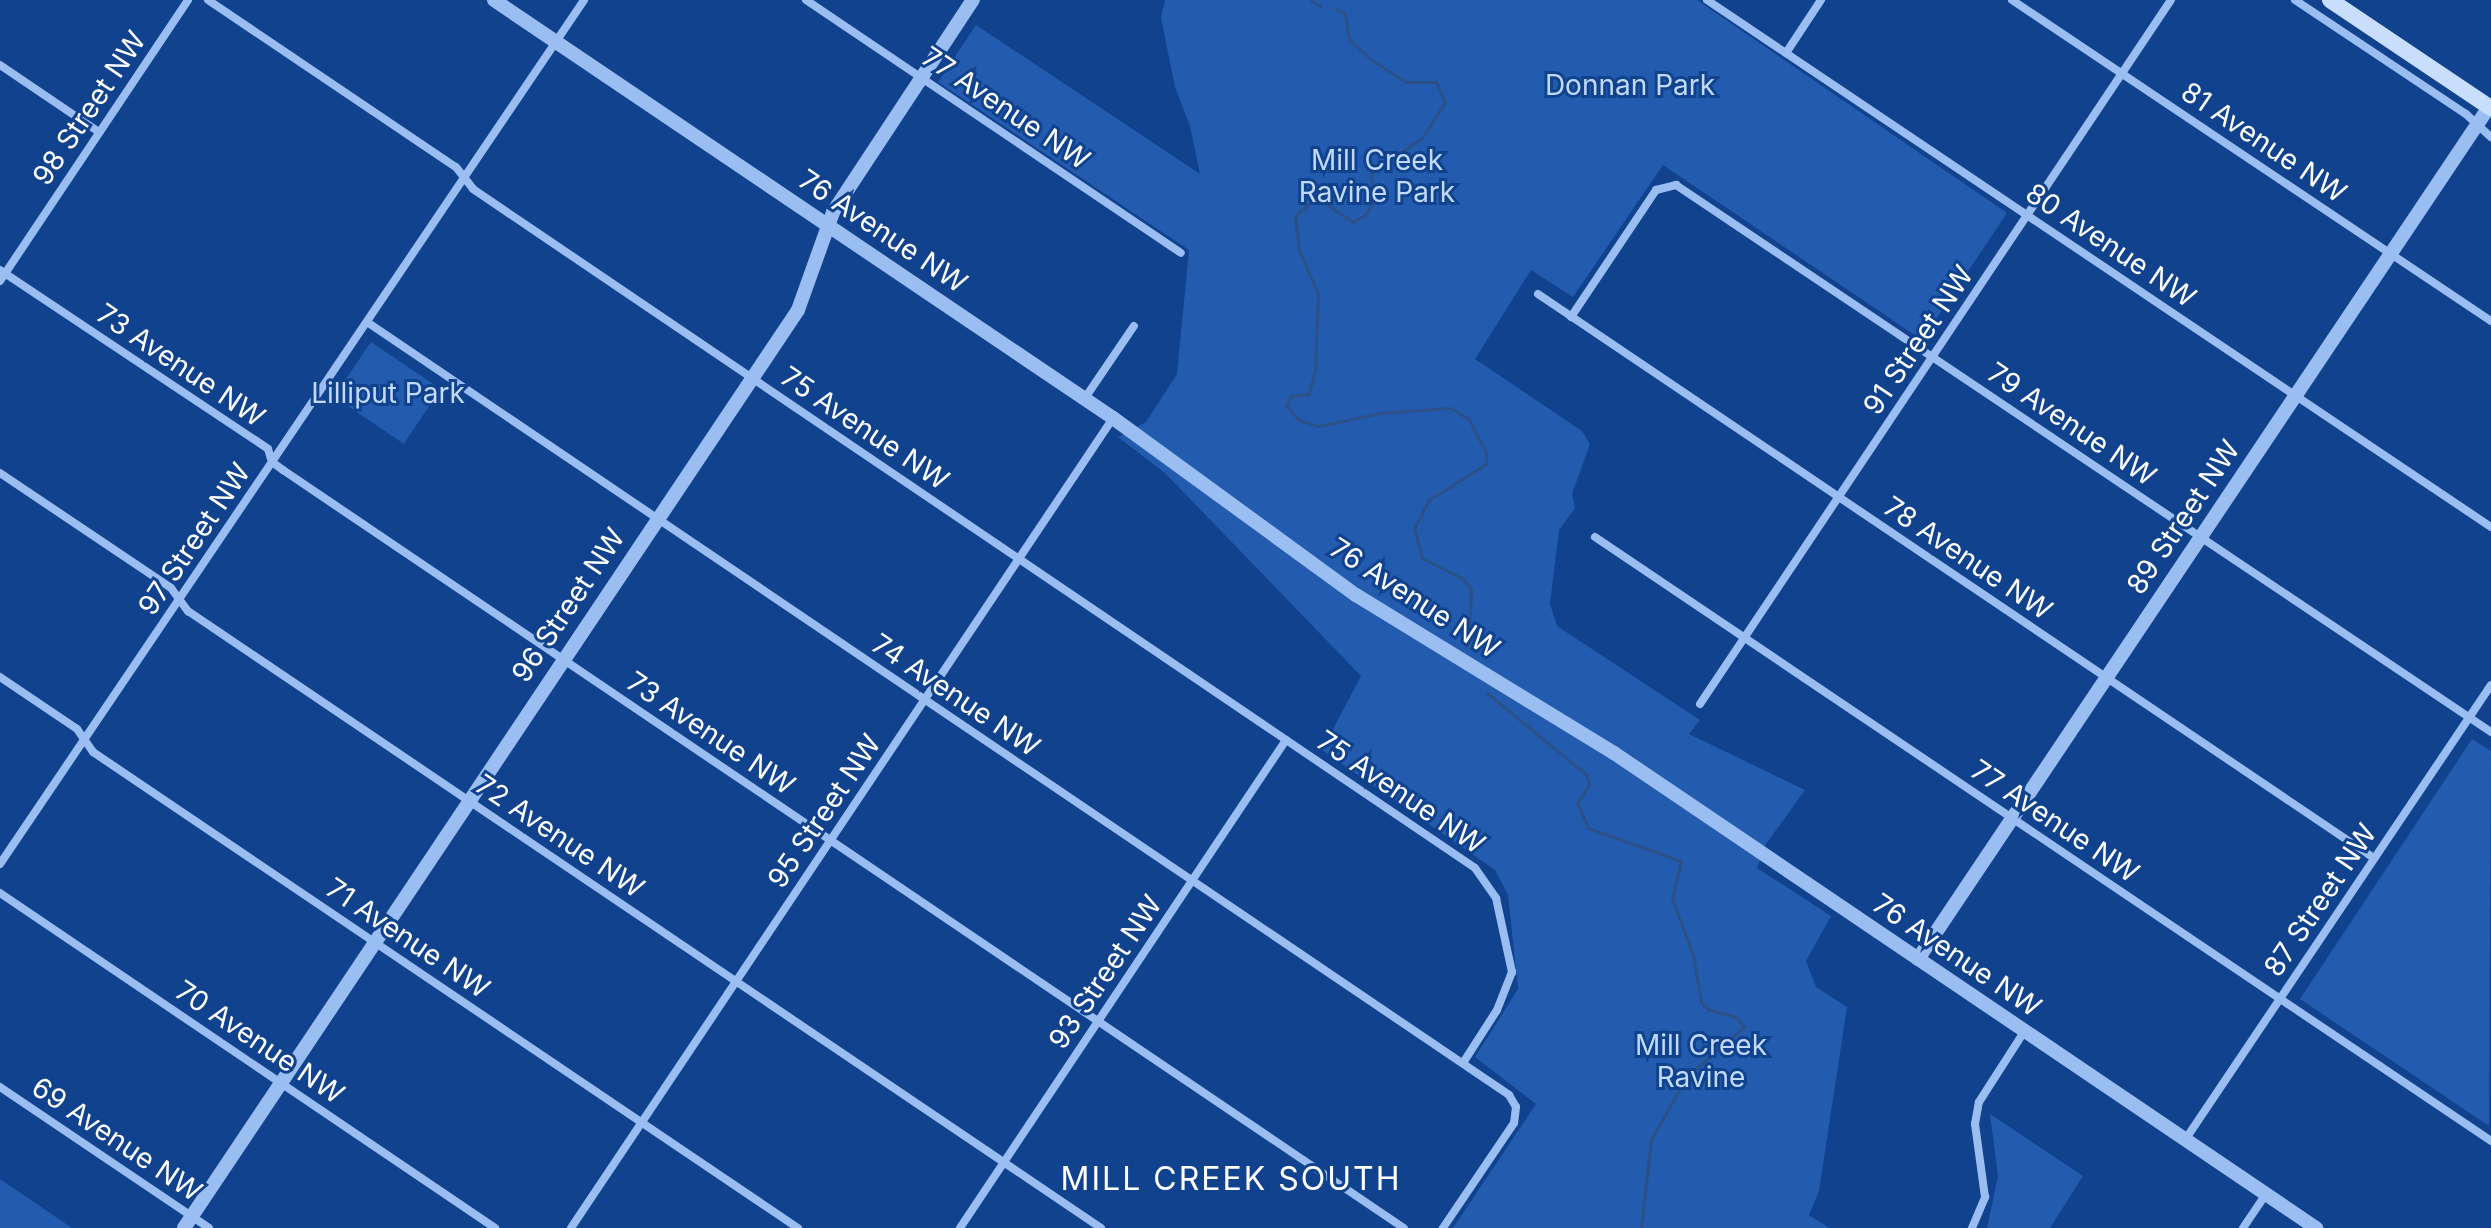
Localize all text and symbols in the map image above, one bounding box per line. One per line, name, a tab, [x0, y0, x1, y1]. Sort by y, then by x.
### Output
street label: 98 Street NW	[25, 25, 153, 191]
street label: 77 Avenue NW	[916, 40, 1096, 176]
park label: Donnan Park	[1545, 68, 1715, 102]
street label: 81 Avenue NW	[2175, 75, 2353, 209]
park label: Mill Creek Ravine Park	[1299, 143, 1455, 209]
street label: 76 Avenue NW	[793, 162, 973, 300]
street label: 80 Avenue NW	[2020, 176, 2202, 314]
street label: 91 Street NW	[1856, 259, 1980, 421]
street label: 73 Avenue NW	[91, 296, 271, 434]
street label: 79 Avenue NW	[1981, 355, 2163, 493]
street label: 75 Avenue NW	[775, 359, 955, 497]
park label: Lilliput Park	[311, 376, 465, 410]
street label: 89 Street NW	[2119, 434, 2247, 600]
street label: 97 Street NW	[131, 457, 257, 621]
street label: 78 Avenue NW	[1878, 489, 2058, 627]
street label: 96 Street NW	[504, 522, 632, 688]
street label: 76 Avenue NW	[1324, 531, 1506, 665]
street label: 74 Avenue NW	[866, 627, 1046, 763]
street label: 73 Avenue NW	[621, 664, 801, 802]
street label: 75 Avenue NW	[1311, 723, 1491, 861]
street label: 95 Street NW	[760, 728, 888, 894]
street label: 77 Avenue NW	[1965, 753, 2145, 889]
street label: 72 Avenue NW	[469, 767, 651, 905]
street label: 87 Street NW	[2257, 817, 2383, 983]
street label: 71 Avenue NW	[320, 871, 496, 1005]
street label: 76 Avenue NW	[1867, 886, 2047, 1024]
street label: 93 Street NW	[1041, 889, 1169, 1055]
street label: 70 Avenue NW	[169, 973, 351, 1111]
park label: Mill Creek Ravine	[1635, 1028, 1767, 1094]
street label: 69 Avenue NW	[26, 1070, 208, 1208]
district label: MILL CREEK SOUTH	[1061, 1160, 1401, 1198]

